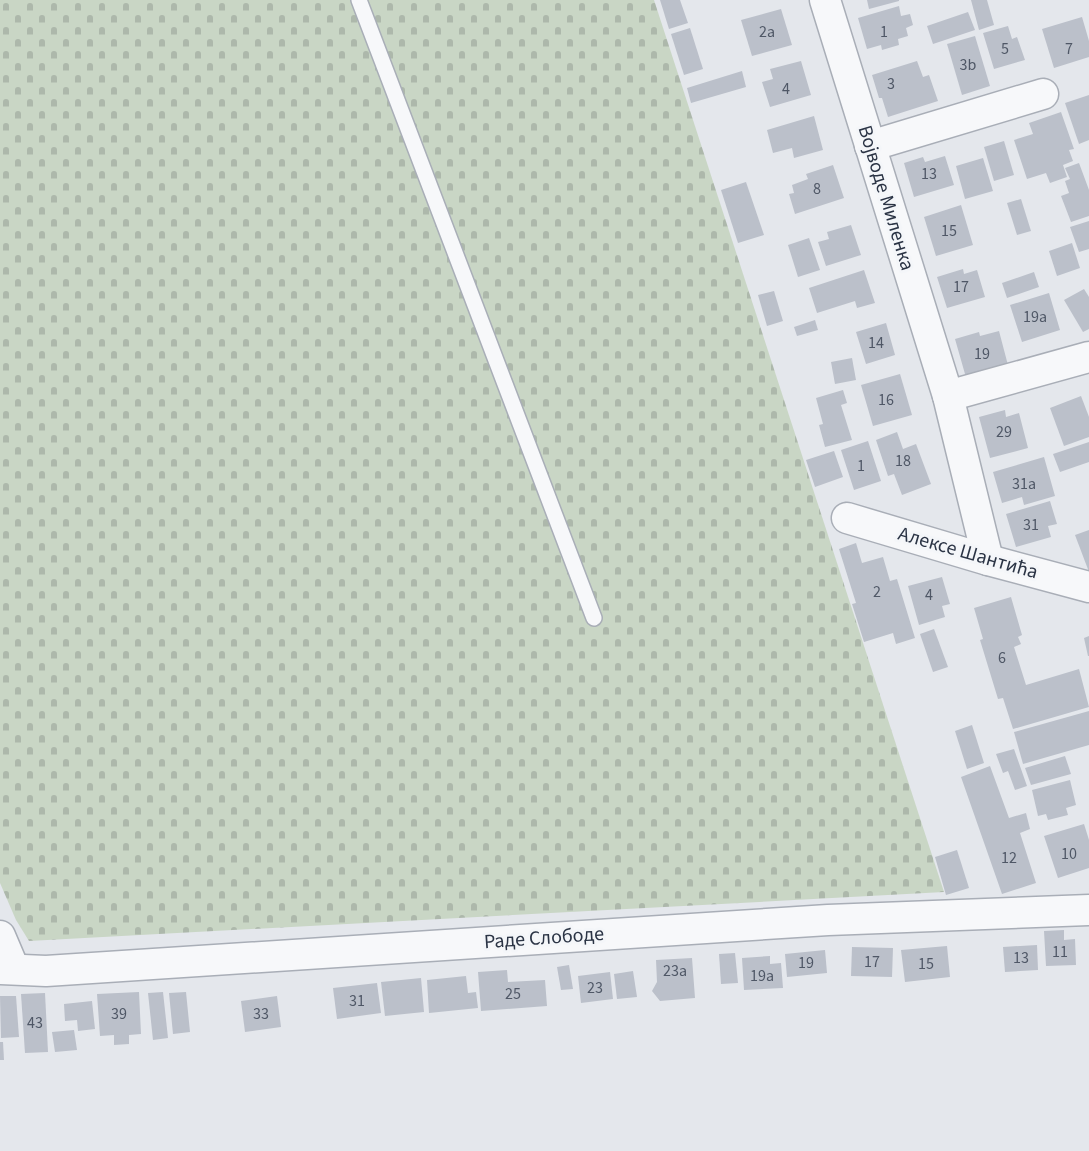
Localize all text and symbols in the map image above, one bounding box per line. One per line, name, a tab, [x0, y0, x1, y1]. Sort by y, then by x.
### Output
house number: 2a	[759, 21, 775, 43]
house number: 1	[880, 21, 888, 43]
house number: 5	[1001, 38, 1009, 60]
house number: 7	[1065, 38, 1073, 60]
house number: 3b	[960, 54, 977, 76]
house number: 3	[887, 73, 895, 95]
house number: 4	[782, 78, 790, 100]
street label: Војводе Миленка	[851, 122, 921, 274]
house number: 13	[921, 163, 937, 185]
house number: 8	[813, 178, 821, 200]
house number: 15	[941, 220, 957, 242]
house number: 17	[953, 276, 969, 298]
house number: 19a	[1023, 306, 1047, 328]
house number: 14	[868, 332, 884, 354]
house number: 19	[974, 343, 990, 365]
house number: 16	[878, 389, 894, 411]
house number: 29	[996, 421, 1012, 443]
house number: 18	[895, 450, 911, 472]
house number: 1	[857, 455, 865, 477]
house number: 31a	[1012, 473, 1036, 495]
house number: 31	[1023, 514, 1039, 536]
street label: Алексе Шантића	[895, 520, 1041, 586]
house number: 2	[873, 581, 881, 603]
house number: 4	[925, 584, 933, 606]
house number: 6	[998, 647, 1006, 669]
house number: 10	[1061, 843, 1077, 865]
house number: 12	[1001, 847, 1017, 869]
street label: Раде Слободе	[483, 920, 605, 956]
house number: 11	[1052, 941, 1068, 963]
house number: 13	[1013, 947, 1029, 969]
house number: 17	[864, 951, 880, 973]
house number: 19	[798, 952, 814, 974]
house number: 15	[918, 953, 934, 975]
house number: 23a	[663, 960, 687, 982]
house number: 19a	[750, 965, 774, 987]
house number: 23	[587, 977, 603, 999]
house number: 25	[505, 983, 521, 1005]
house number: 31	[349, 990, 365, 1012]
house number: 39	[111, 1003, 127, 1025]
house number: 33	[253, 1003, 269, 1025]
house number: 43	[27, 1012, 43, 1034]

